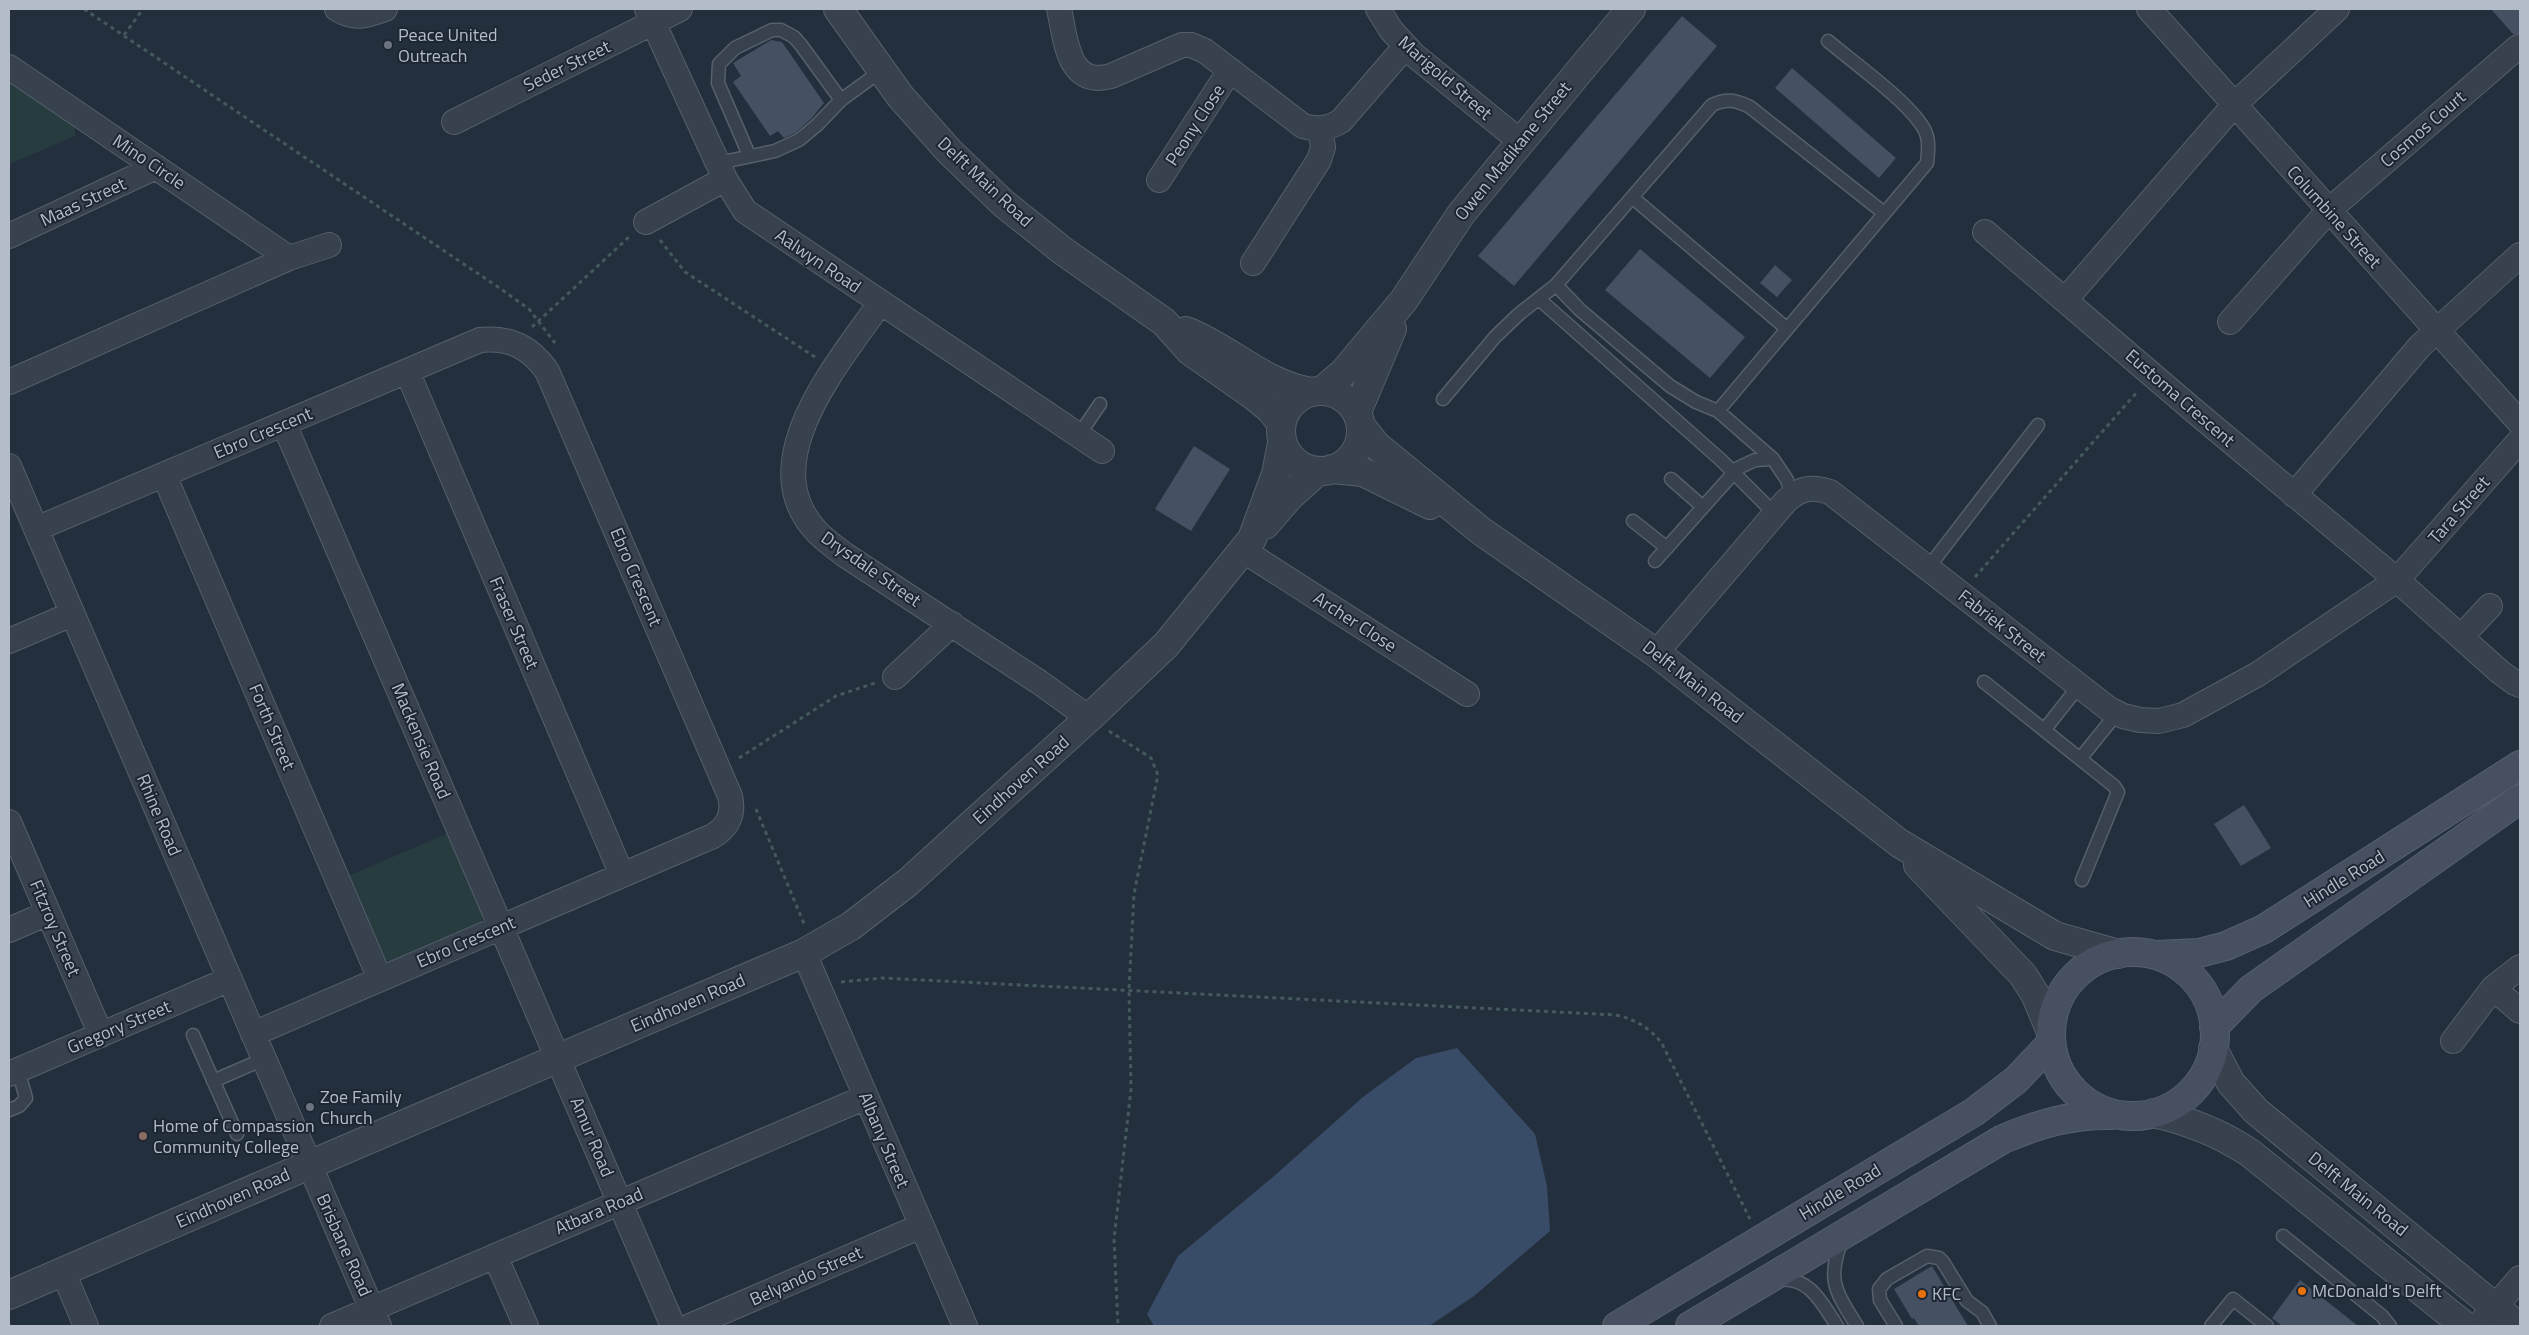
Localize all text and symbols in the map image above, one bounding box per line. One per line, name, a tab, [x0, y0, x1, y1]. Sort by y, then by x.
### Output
place label: Peace United Outreach	[398, 21, 498, 69]
street label: Marigold Street	[1392, 29, 1499, 127]
street label: Seder Street	[519, 33, 616, 98]
marker: Peace United Outreach	[382, 39, 394, 51]
street label: Owen Madikane Street	[1448, 75, 1578, 226]
street label: Peony Close	[1158, 79, 1231, 171]
street label: Cosmos Court	[2374, 83, 2472, 173]
street label: Mino Circle	[107, 127, 191, 196]
street label: Delft Main Road	[932, 130, 1039, 233]
street label: Columbine Street	[2281, 159, 2388, 275]
street label: Maas Street	[35, 170, 131, 233]
street label: Aalwyn Road	[770, 222, 867, 299]
street label: Eustoma Crescent	[2120, 342, 2242, 453]
street label: Ebro Crescent	[209, 399, 317, 465]
street label: Tara Street	[2421, 469, 2496, 550]
street label: Ebro Crescent	[604, 523, 670, 631]
street label: Drysdale Street	[816, 524, 927, 614]
street label: Fraser Street	[483, 572, 546, 674]
street label: Fabriek Street	[1952, 582, 2053, 669]
street label: Archer Close	[1308, 585, 1402, 659]
street label: Delft Main Road	[1637, 633, 1750, 730]
street label: Mackensie Road	[385, 679, 458, 803]
street label: Forth Street	[242, 680, 303, 775]
street label: Eindhoven Road	[966, 729, 1075, 831]
street label: Rhine Road	[130, 770, 189, 860]
street label: Hindle Road	[2298, 843, 2390, 914]
street label: Fitzroy Street	[23, 875, 88, 981]
street label: Ebro Crescent	[412, 908, 520, 974]
street label: Eindhoven Road	[626, 966, 749, 1039]
street label: Gregory Street	[63, 992, 175, 1061]
place label: Zoe Family Church	[320, 1083, 402, 1131]
street label: Albany Street	[852, 1088, 917, 1193]
street label: Amur Road	[564, 1093, 621, 1181]
marker: Zoe Family Church	[304, 1101, 316, 1113]
place label: Home of Compassion Community College	[153, 1112, 315, 1160]
marker: Home of Compassion Community College	[137, 1130, 149, 1142]
street label: Delft Main Road	[2302, 1145, 2414, 1242]
street label: Hindle Road	[1794, 1156, 1886, 1227]
street label: Eindhoven Road	[171, 1160, 294, 1235]
street label: Atbara Road	[551, 1180, 647, 1241]
street label: Brisbane Road	[310, 1189, 379, 1300]
street label: Belyando Street	[745, 1238, 867, 1312]
place label: McDonald's Delft	[2312, 1277, 2442, 1304]
place label: KFC	[1932, 1280, 1962, 1307]
marker: McDonald's Delft	[2296, 1285, 2308, 1297]
marker: KFC	[1916, 1288, 1928, 1300]

